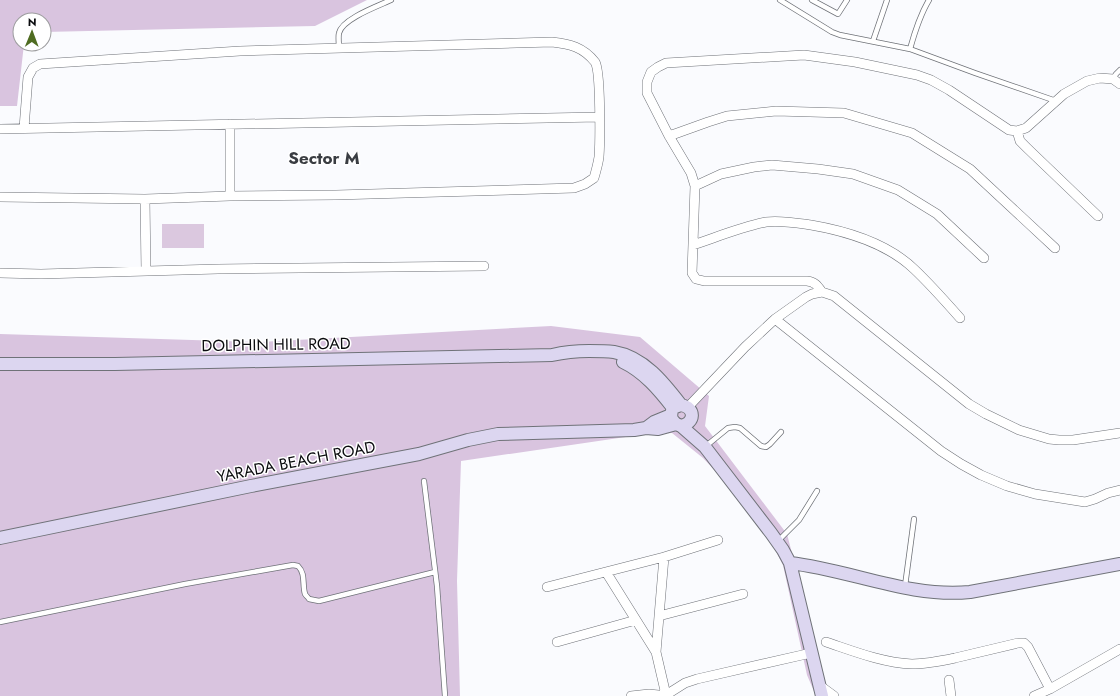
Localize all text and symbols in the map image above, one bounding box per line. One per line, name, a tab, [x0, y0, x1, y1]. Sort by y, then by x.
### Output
north arrow	[12, 12, 52, 52]
text: N	[28, 14, 37, 30]
district label: Sector M	[288, 146, 360, 170]
street label: DOLPHIN HILL ROAD	[201, 332, 351, 357]
street label: YARADA BEACH ROAD	[215, 435, 377, 488]

